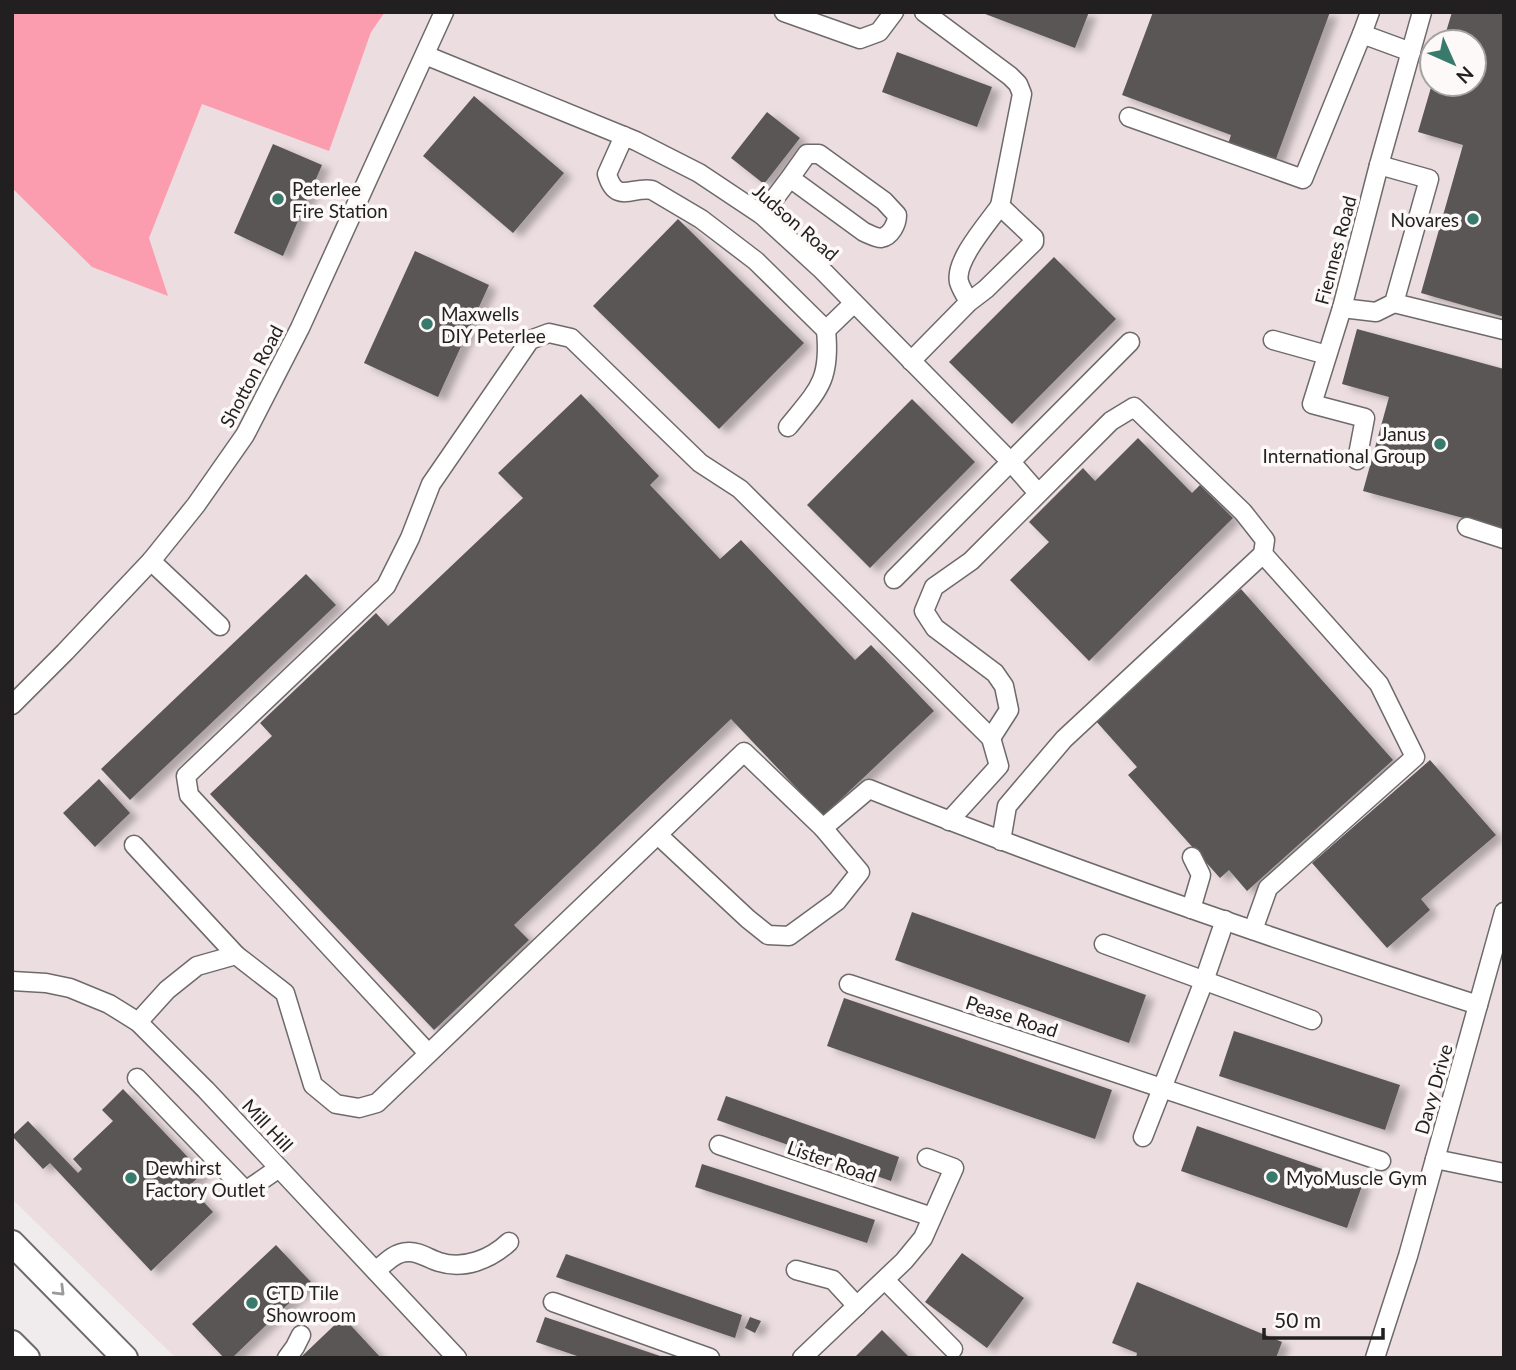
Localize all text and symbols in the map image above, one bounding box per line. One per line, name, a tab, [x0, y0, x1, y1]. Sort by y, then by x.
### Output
north arrow	[1418, 28, 1488, 98]
text: N	[1452, 62, 1479, 89]
place label: Peterlee Fire Station	[292, 177, 388, 222]
street label: Judson Road	[749, 179, 843, 265]
marker: Peterlee Fire Station	[270, 191, 286, 207]
street label: Fiennes Road	[1309, 193, 1361, 307]
place label: Novares	[1390, 208, 1459, 231]
marker: Novares	[1465, 211, 1481, 227]
place label: Maxwells DIY Peterlee	[441, 302, 546, 347]
marker: Maxwells DIY Peterlee	[419, 316, 435, 332]
street label: Shotton Road	[214, 321, 288, 431]
place label: Janus International Group	[1263, 422, 1426, 467]
marker: Janus International Group	[1432, 436, 1448, 452]
street label: Pease Road	[963, 990, 1061, 1042]
street label: Davy Drive	[1409, 1041, 1457, 1137]
street label: Mill Hill	[238, 1094, 298, 1156]
street label: Lister Road	[784, 1135, 880, 1187]
place label: Dewhirst Factory Outlet	[145, 1156, 265, 1201]
place label: MyoMuscle Gym	[1286, 1166, 1427, 1189]
marker: MyoMuscle Gym	[1264, 1169, 1280, 1185]
marker: Dewhirst Factory Outlet	[123, 1170, 139, 1186]
place label: CTD Tile Showroom	[266, 1281, 356, 1326]
one-way arrow	[52, 1283, 65, 1296]
marker: CTD Tile Showroom	[244, 1295, 260, 1311]
scale bar	[1264, 1296, 1383, 1340]
text: 50 m	[1274, 1307, 1321, 1332]

